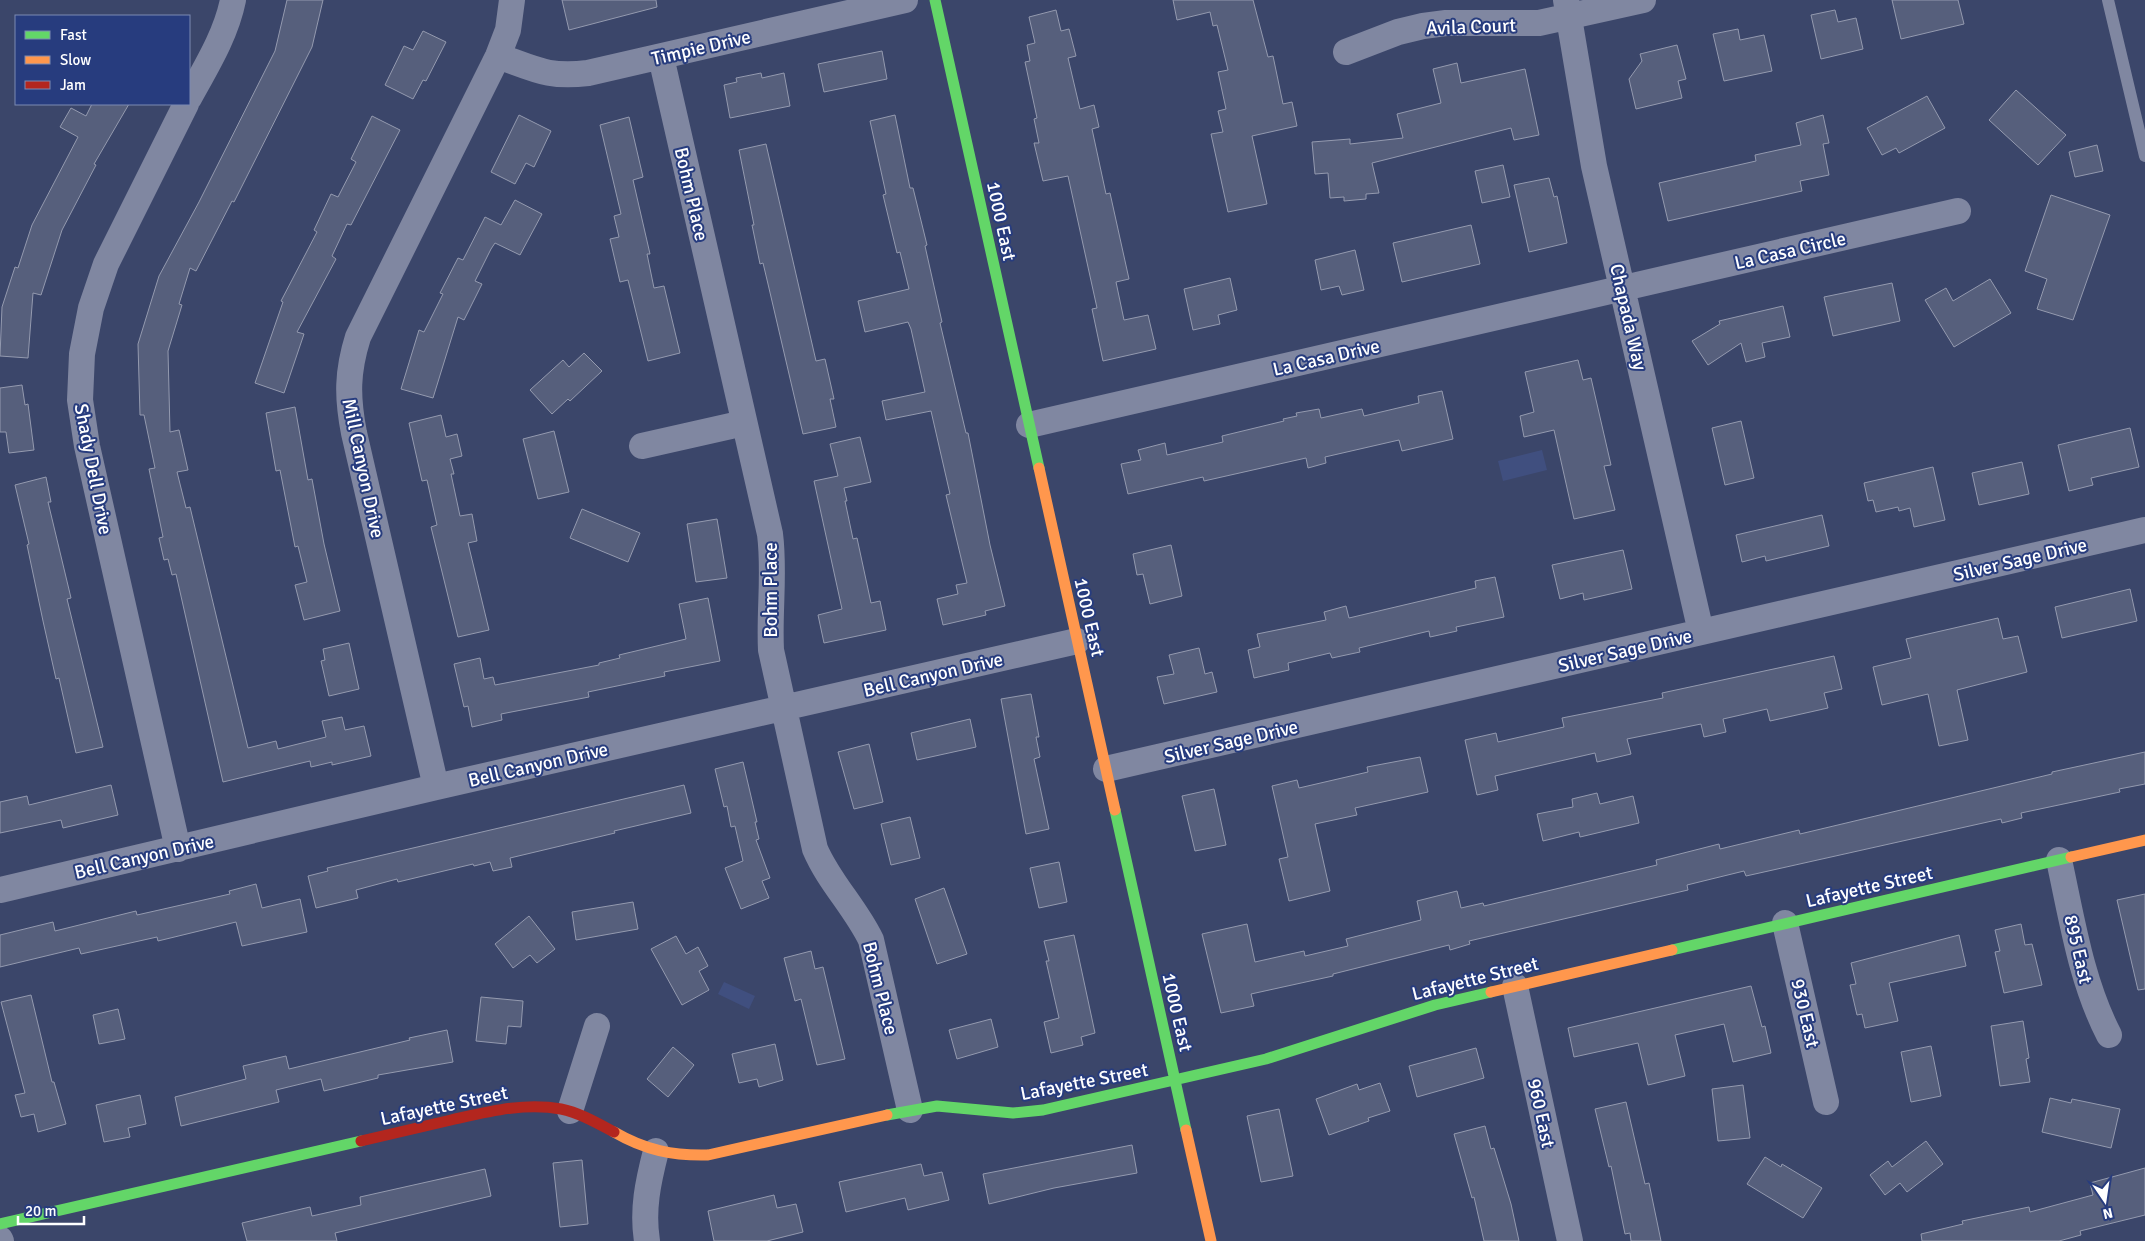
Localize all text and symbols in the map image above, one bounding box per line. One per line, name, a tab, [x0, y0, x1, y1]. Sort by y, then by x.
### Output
street label: Avila Court	[1426, 13, 1517, 41]
legend	[15, 15, 190, 105]
street label: Timpie Drive	[649, 25, 753, 71]
text: Fast	[60, 26, 87, 44]
text: Slow	[60, 51, 91, 69]
text: Jam	[60, 76, 86, 94]
street label: Bohm Place	[669, 145, 713, 243]
street label: 1000 East	[981, 179, 1021, 263]
street label: La Casa Circle	[1732, 226, 1848, 275]
street label: Chapada Way	[1604, 262, 1652, 373]
street label: La Casa Drive	[1270, 334, 1382, 382]
street label: Mill Canyon Drive	[336, 396, 390, 540]
street label: Shady Dell Drive	[69, 402, 117, 537]
street label: Silver Sage Drive	[1951, 533, 2089, 587]
street label: Bohm Place	[759, 542, 783, 638]
street label: 1000 East	[1068, 575, 1110, 659]
street label: Silver Sage Drive	[1556, 624, 1694, 678]
street label: Bell Canyon Drive	[861, 647, 1005, 703]
street label: Silver Sage Drive	[1162, 715, 1300, 769]
street label: Bell Canyon Drive	[466, 737, 610, 793]
street label: Bell Canyon Drive	[72, 829, 216, 885]
street label: Lafayette Street	[1803, 861, 1935, 913]
street label: 895 East	[2058, 912, 2098, 986]
street label: Bohm Place	[857, 939, 903, 1037]
street label: Lafayette Street	[1409, 952, 1541, 1006]
street label: 1000 East	[1156, 970, 1198, 1054]
street label: 930 East	[1785, 976, 1825, 1050]
street label: Lafayette Street	[1018, 1058, 1150, 1106]
street label: 960 East	[1522, 1076, 1560, 1150]
street label: Lafayette Street	[378, 1081, 510, 1131]
north arrow	[2080, 1176, 2130, 1226]
scale bar	[18, 1194, 84, 1226]
text: 20 m	[25, 1202, 56, 1220]
text: N	[2101, 1204, 2114, 1223]

